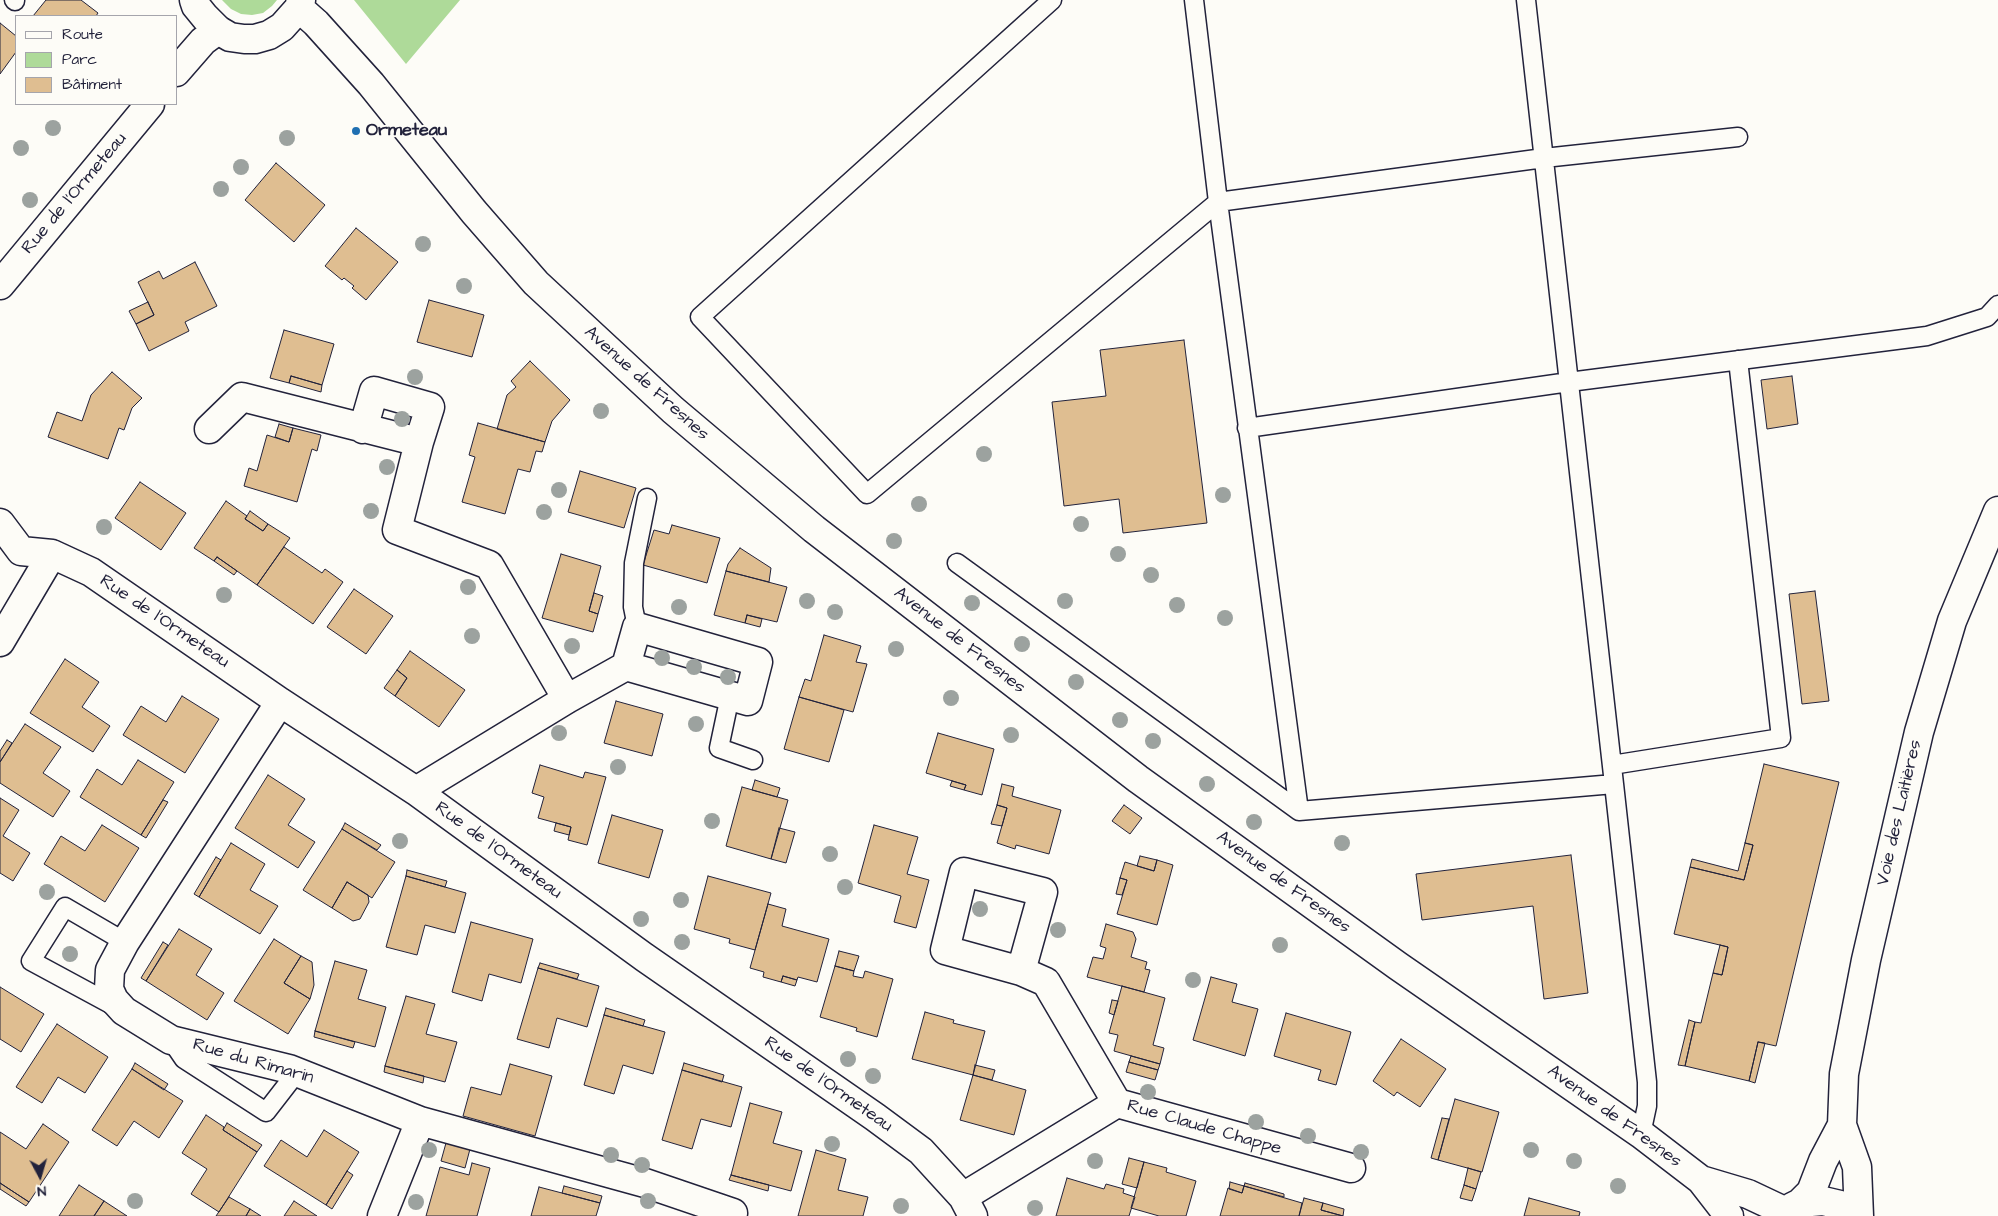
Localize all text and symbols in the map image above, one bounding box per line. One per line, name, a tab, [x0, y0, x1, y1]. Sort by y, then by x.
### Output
legend	[15, 15, 178, 105]
text: Route	[62, 24, 103, 45]
text: Parc	[62, 49, 97, 70]
text: Bâtiment	[62, 74, 122, 95]
place label: Ormeteau	[366, 120, 447, 142]
marker: Ormeteau	[350, 125, 362, 137]
street label: Rue de l'Ormeteau	[18, 129, 132, 259]
street label: Avenue de Fresnes	[579, 322, 713, 446]
street label: Rue de l'Ormeteau	[95, 571, 233, 673]
street label: Avenue de Fresnes	[889, 583, 1029, 699]
street label: Voie des Laitières	[1873, 738, 1927, 888]
street label: Rue de l'Ormeteau	[430, 798, 566, 904]
street label: Avenue de Fresnes	[1212, 827, 1354, 939]
street label: Rue de l'Ormeteau	[760, 1033, 896, 1137]
street label: Rue du Rimarin	[190, 1034, 316, 1090]
street label: Avenue de Fresnes	[1543, 1061, 1685, 1173]
street label: Rue Claude Chappe	[1124, 1096, 1284, 1160]
north arrow	[15, 1151, 65, 1201]
text: N	[36, 1181, 47, 1201]

